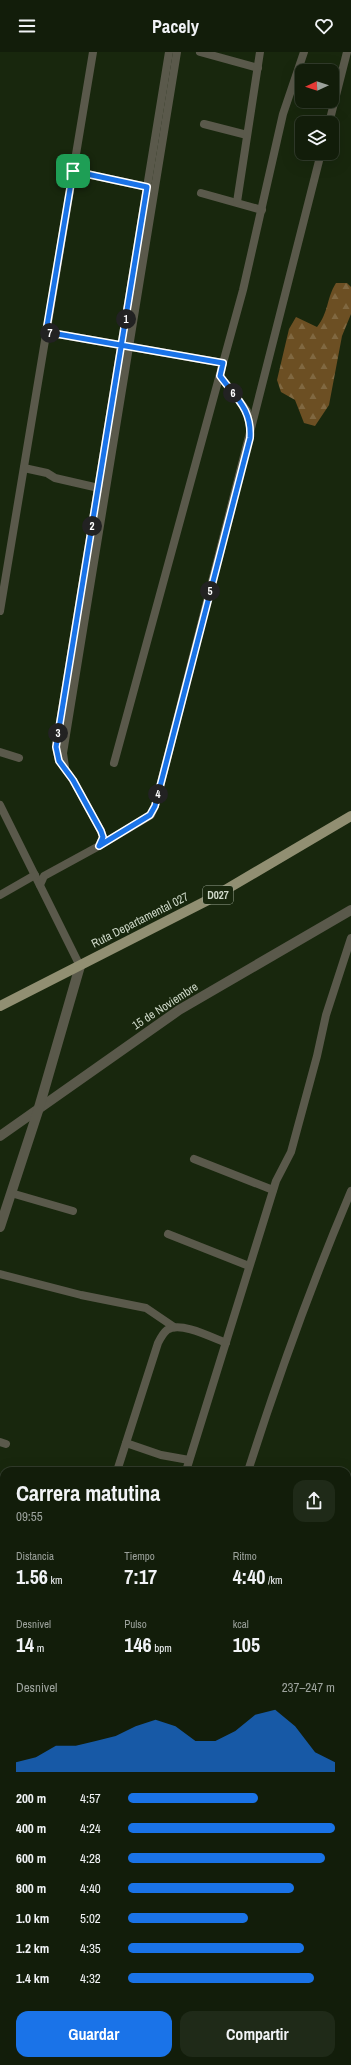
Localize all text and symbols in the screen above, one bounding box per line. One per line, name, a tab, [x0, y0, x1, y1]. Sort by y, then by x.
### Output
text: Pacely	[152, 14, 199, 39]
icon: menu	[16, 15, 38, 37]
icon: heart	[313, 15, 335, 37]
north arrow	[295, 64, 339, 108]
map controls	[295, 64, 339, 160]
button: layers	[295, 116, 339, 160]
pin	[56, 154, 90, 188]
icon: arrive	[62, 160, 84, 182]
pin: 1	[116, 309, 136, 329]
text: 1	[123, 312, 129, 326]
pin: 7	[40, 323, 60, 343]
text: 7	[47, 326, 53, 340]
pin: 6	[223, 383, 243, 403]
text: 6	[230, 386, 236, 400]
pin: 2	[82, 516, 102, 536]
text: 2	[89, 519, 95, 533]
pin: 5	[200, 581, 220, 601]
text: 5	[207, 584, 213, 598]
pin: 3	[48, 723, 68, 743]
text: 3	[55, 726, 61, 740]
pin: 4	[148, 784, 168, 804]
text: 4	[155, 787, 161, 801]
road number: D027	[203, 886, 233, 904]
street label: Ruta Departamental 027	[89, 888, 192, 951]
street label: 15 de Noviembre	[129, 979, 201, 1033]
text: Carrera matutina	[16, 1478, 160, 1508]
button: share	[293, 1480, 335, 1522]
text: 09:55	[16, 1508, 43, 1525]
text: Distancia	[16, 1549, 54, 1563]
text: Tiempo	[124, 1549, 155, 1563]
text: Ritmo	[233, 1549, 257, 1563]
text: 1.56	[16, 1563, 48, 1590]
text: 7:17	[124, 1563, 157, 1590]
text: 4:40	[233, 1563, 265, 1590]
text: km	[48, 1573, 62, 1587]
text: /km	[265, 1573, 283, 1587]
text: Desnivel	[16, 1617, 51, 1631]
text: Pulso	[124, 1617, 147, 1631]
text: kcal	[233, 1617, 249, 1631]
text: 14	[16, 1631, 34, 1658]
text: 146	[124, 1631, 152, 1658]
text: 105	[233, 1631, 260, 1658]
text: m	[34, 1641, 44, 1655]
text: bpm	[152, 1641, 172, 1655]
text: Desnivel	[16, 1679, 57, 1696]
text: 237–247 m	[282, 1679, 335, 1696]
text: 200 m	[16, 1790, 46, 1807]
text: 4:57	[80, 1790, 101, 1807]
text: 400 m	[16, 1820, 46, 1837]
text: 4:24	[80, 1820, 101, 1837]
text: 600 m	[16, 1850, 46, 1867]
text: 4:28	[80, 1850, 101, 1867]
text: 800 m	[16, 1880, 46, 1897]
text: 4:40	[80, 1880, 101, 1897]
text: 1.0 km	[16, 1910, 49, 1927]
text: 5:02	[80, 1910, 101, 1927]
text: 1.2 km	[16, 1940, 49, 1957]
text: 4:35	[80, 1940, 101, 1957]
text: 1.4 km	[16, 1970, 49, 1987]
text: 4:32	[80, 1970, 101, 1987]
button: Guardar	[16, 2011, 172, 2057]
button: Compartir	[180, 2011, 335, 2057]

